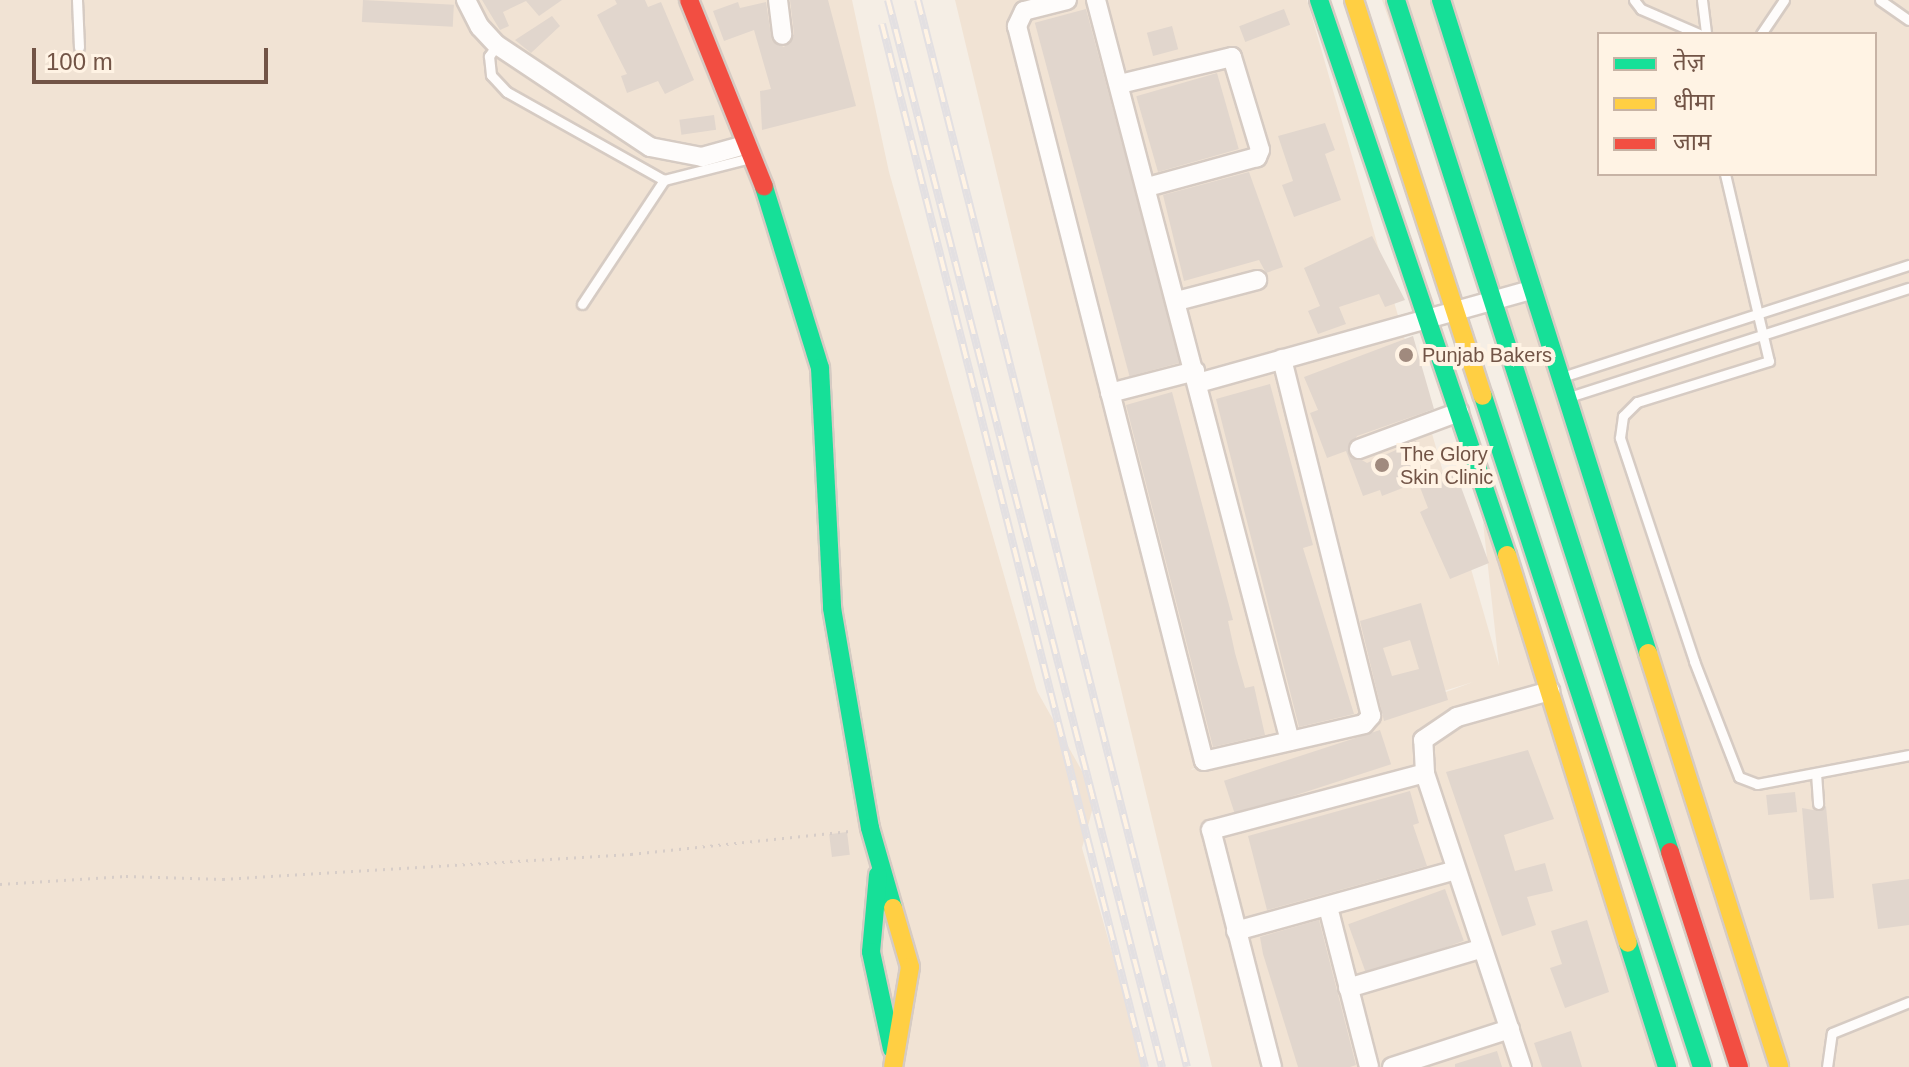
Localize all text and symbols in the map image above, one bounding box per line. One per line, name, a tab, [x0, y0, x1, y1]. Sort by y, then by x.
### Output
scale bar	[36, 32, 272, 82]
legend	[1597, 32, 1877, 176]
text: 100 m	[46, 48, 113, 75]
text: तेज़	[1673, 48, 1705, 75]
text: धीमा	[1673, 88, 1715, 115]
text: जाम	[1673, 128, 1711, 155]
place label: Punjab Bakers	[1422, 343, 1552, 367]
marker: Punjab Bakers	[1397, 346, 1415, 364]
place label: The Glory Skin Clinic	[1400, 442, 1493, 489]
marker: The Glory Skin Clinic	[1371, 454, 1393, 476]

